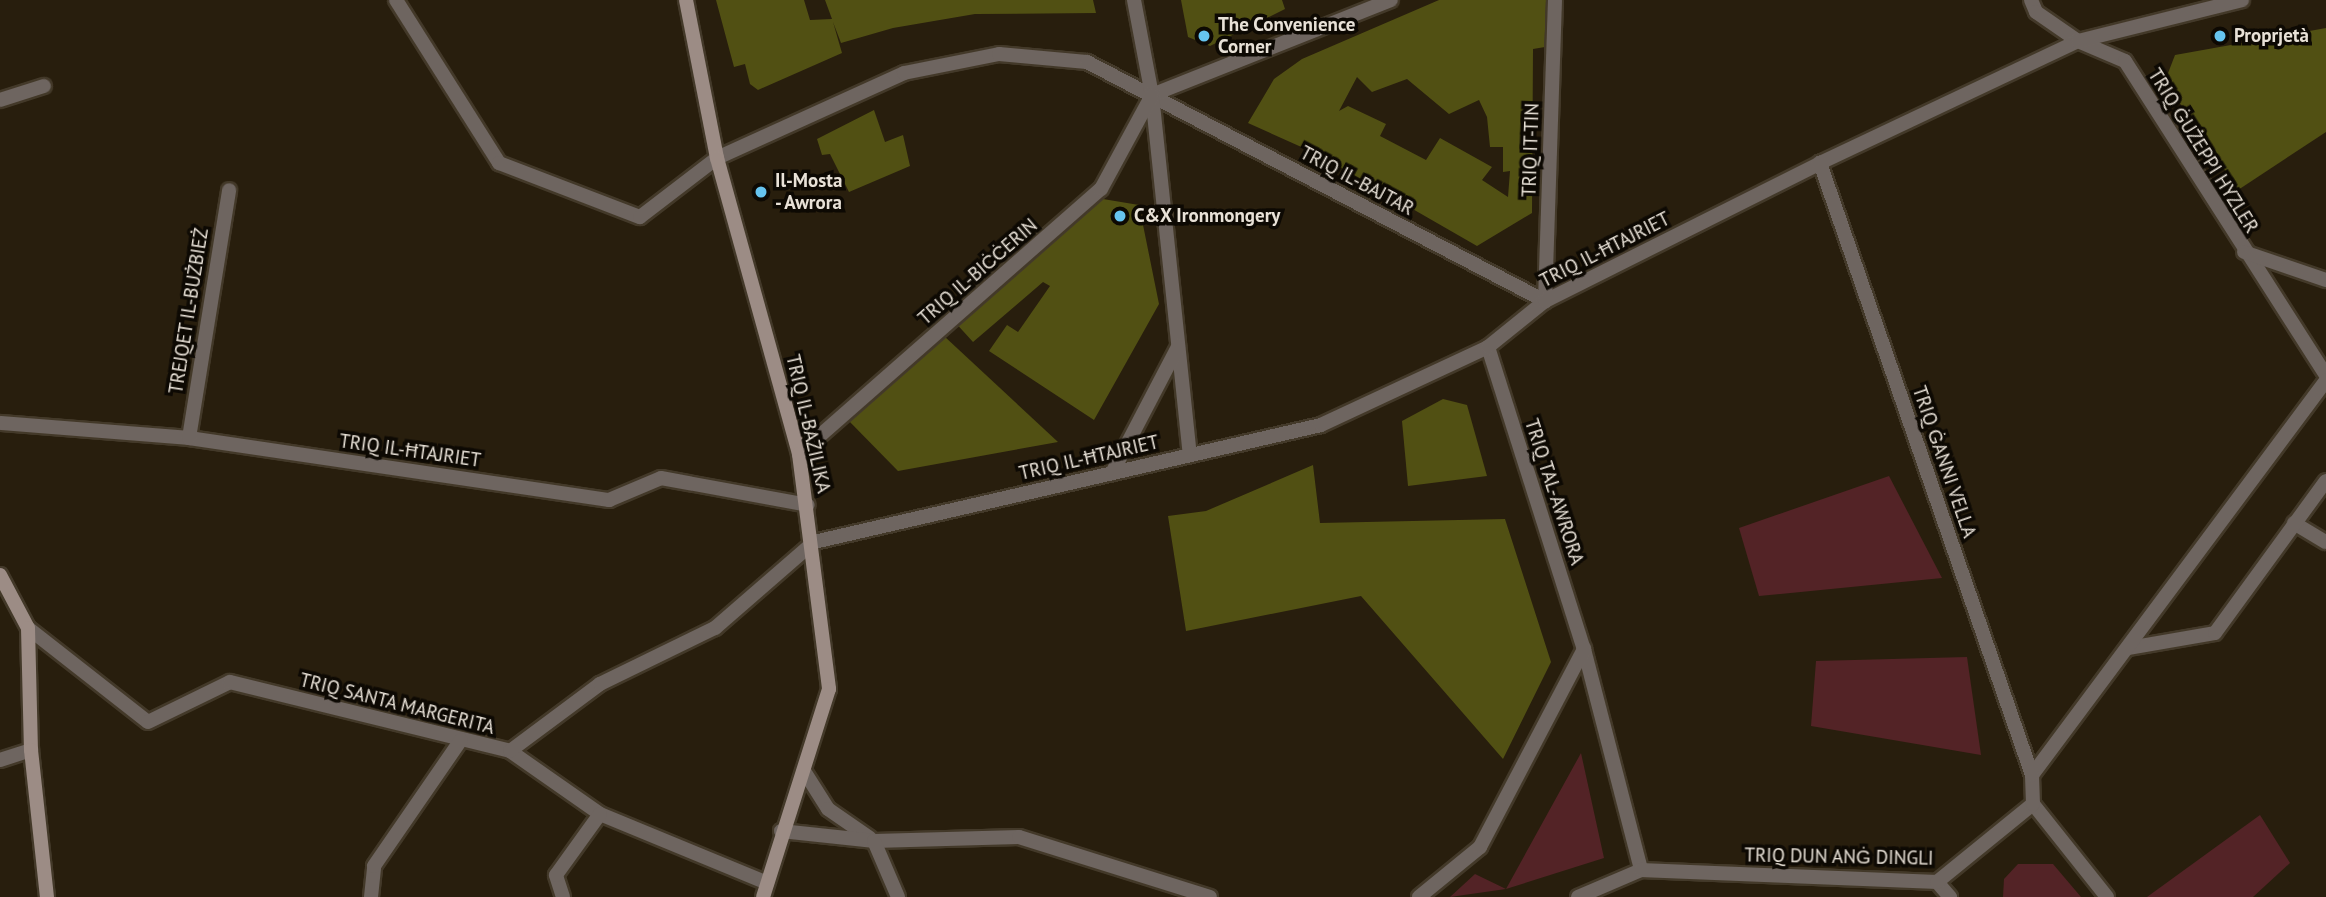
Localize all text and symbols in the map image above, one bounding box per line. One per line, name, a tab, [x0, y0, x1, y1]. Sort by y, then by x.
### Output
place label: The Convenience Corner	[1218, 14, 1356, 58]
place label: Proprjetà	[2234, 25, 2309, 47]
marker: The Convenience Corner	[1196, 28, 1212, 44]
marker: Proprjetà	[2212, 28, 2228, 44]
street label: TRIQ ĠUŻEPPI HYZLER	[2143, 65, 2263, 237]
street label: TRIQ IT-TIN	[1518, 103, 1544, 197]
street label: TRIQ IL-BAJTAR	[1296, 141, 1418, 221]
place label: Il-Mosta - Awrora	[775, 170, 844, 214]
marker: Il-Mosta - Awrora	[753, 184, 769, 200]
place label: C&X Ironmongery	[1134, 205, 1281, 227]
street label: TRIQ IL-ĦTAJRIET	[1536, 207, 1674, 293]
marker: C&X Ironmongery	[1112, 208, 1128, 224]
street label: TRIQ IL-BIĊĊERIN	[914, 214, 1042, 330]
street label: TREJQET IL-BUŻBIEŻ	[165, 226, 213, 396]
street label: TRIQ IL-BAŻILIKA	[781, 353, 835, 495]
street label: TRIQ ĠANNI VELLA	[1907, 383, 1981, 541]
street label: TRIQ TAL-AWRORA	[1520, 416, 1588, 568]
street label: TRIQ IL-ĦTAJRIET	[338, 430, 482, 472]
street label: TRIQ IL-ĦTAJRIET	[1017, 431, 1161, 485]
street label: TRIQ SANTA MARGERITA	[297, 669, 497, 739]
street label: TRIQ DUN ANĠ DINGLI	[1744, 844, 1934, 870]

